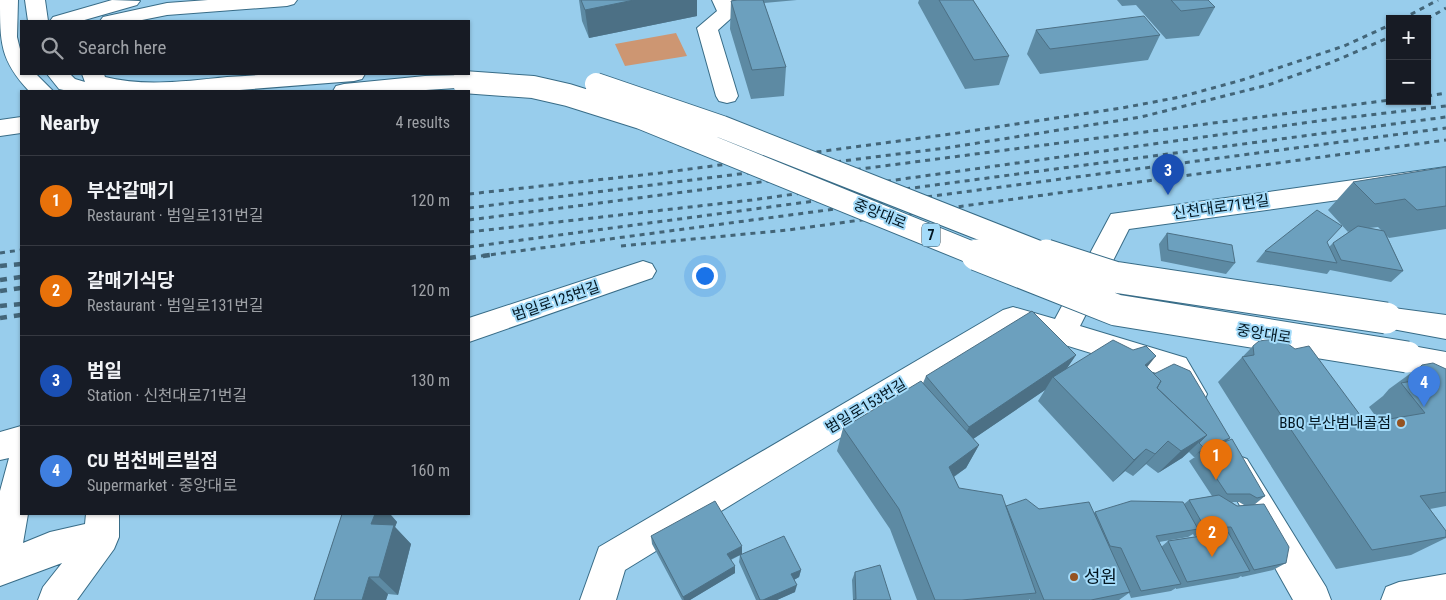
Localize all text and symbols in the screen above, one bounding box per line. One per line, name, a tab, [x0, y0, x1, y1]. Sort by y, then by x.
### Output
map controls	[1386, 15, 1431, 105]
button: +	[1386, 15, 1431, 60]
search box	[20, 20, 470, 75]
icon: search	[38, 34, 66, 62]
text: Search here	[78, 36, 166, 59]
button: −	[1386, 60, 1431, 105]
text: Nearby	[40, 111, 99, 135]
text: 4 results	[395, 113, 450, 132]
pin: 3	[1152, 154, 1184, 195]
text: 부산갈매기	[87, 179, 174, 202]
text: 1	[52, 191, 60, 210]
text: 120 m	[411, 191, 450, 210]
street label: 신천대로71번길	[1171, 191, 1271, 223]
street label: 중앙대로	[851, 195, 909, 233]
text: Restaurant · 범일로131번길	[87, 206, 264, 225]
road number: 7	[922, 224, 940, 246]
your location	[692, 263, 718, 289]
text: 갈매기식당	[87, 269, 174, 292]
street label: 범일로125번길	[510, 278, 602, 324]
text: 2	[52, 281, 60, 300]
text: 120 m	[411, 281, 450, 300]
text: Restaurant · 범일로131번길	[87, 296, 264, 315]
street label: 중앙대로	[1235, 321, 1293, 347]
text: 범일	[87, 359, 122, 382]
pin: 4	[1408, 366, 1440, 407]
text: 3	[52, 371, 60, 390]
text: 130 m	[411, 371, 450, 390]
street label: 범일로153번길	[822, 375, 910, 437]
text: Station · 신천대로71번길	[87, 386, 247, 405]
place label: BBQ 부산범내골점	[1279, 414, 1391, 432]
marker: BBQ 부산범내골점	[1395, 417, 1407, 429]
pin: 1	[1200, 439, 1232, 480]
text: CU 범천베르빌점	[87, 449, 218, 472]
text: 4	[52, 461, 60, 480]
text: 160 m	[411, 461, 450, 480]
text: Supermarket · 중앙대로	[87, 476, 237, 495]
pin: 2	[1196, 516, 1228, 557]
place label: 성원	[1084, 566, 1117, 587]
marker: 성원	[1068, 571, 1080, 583]

